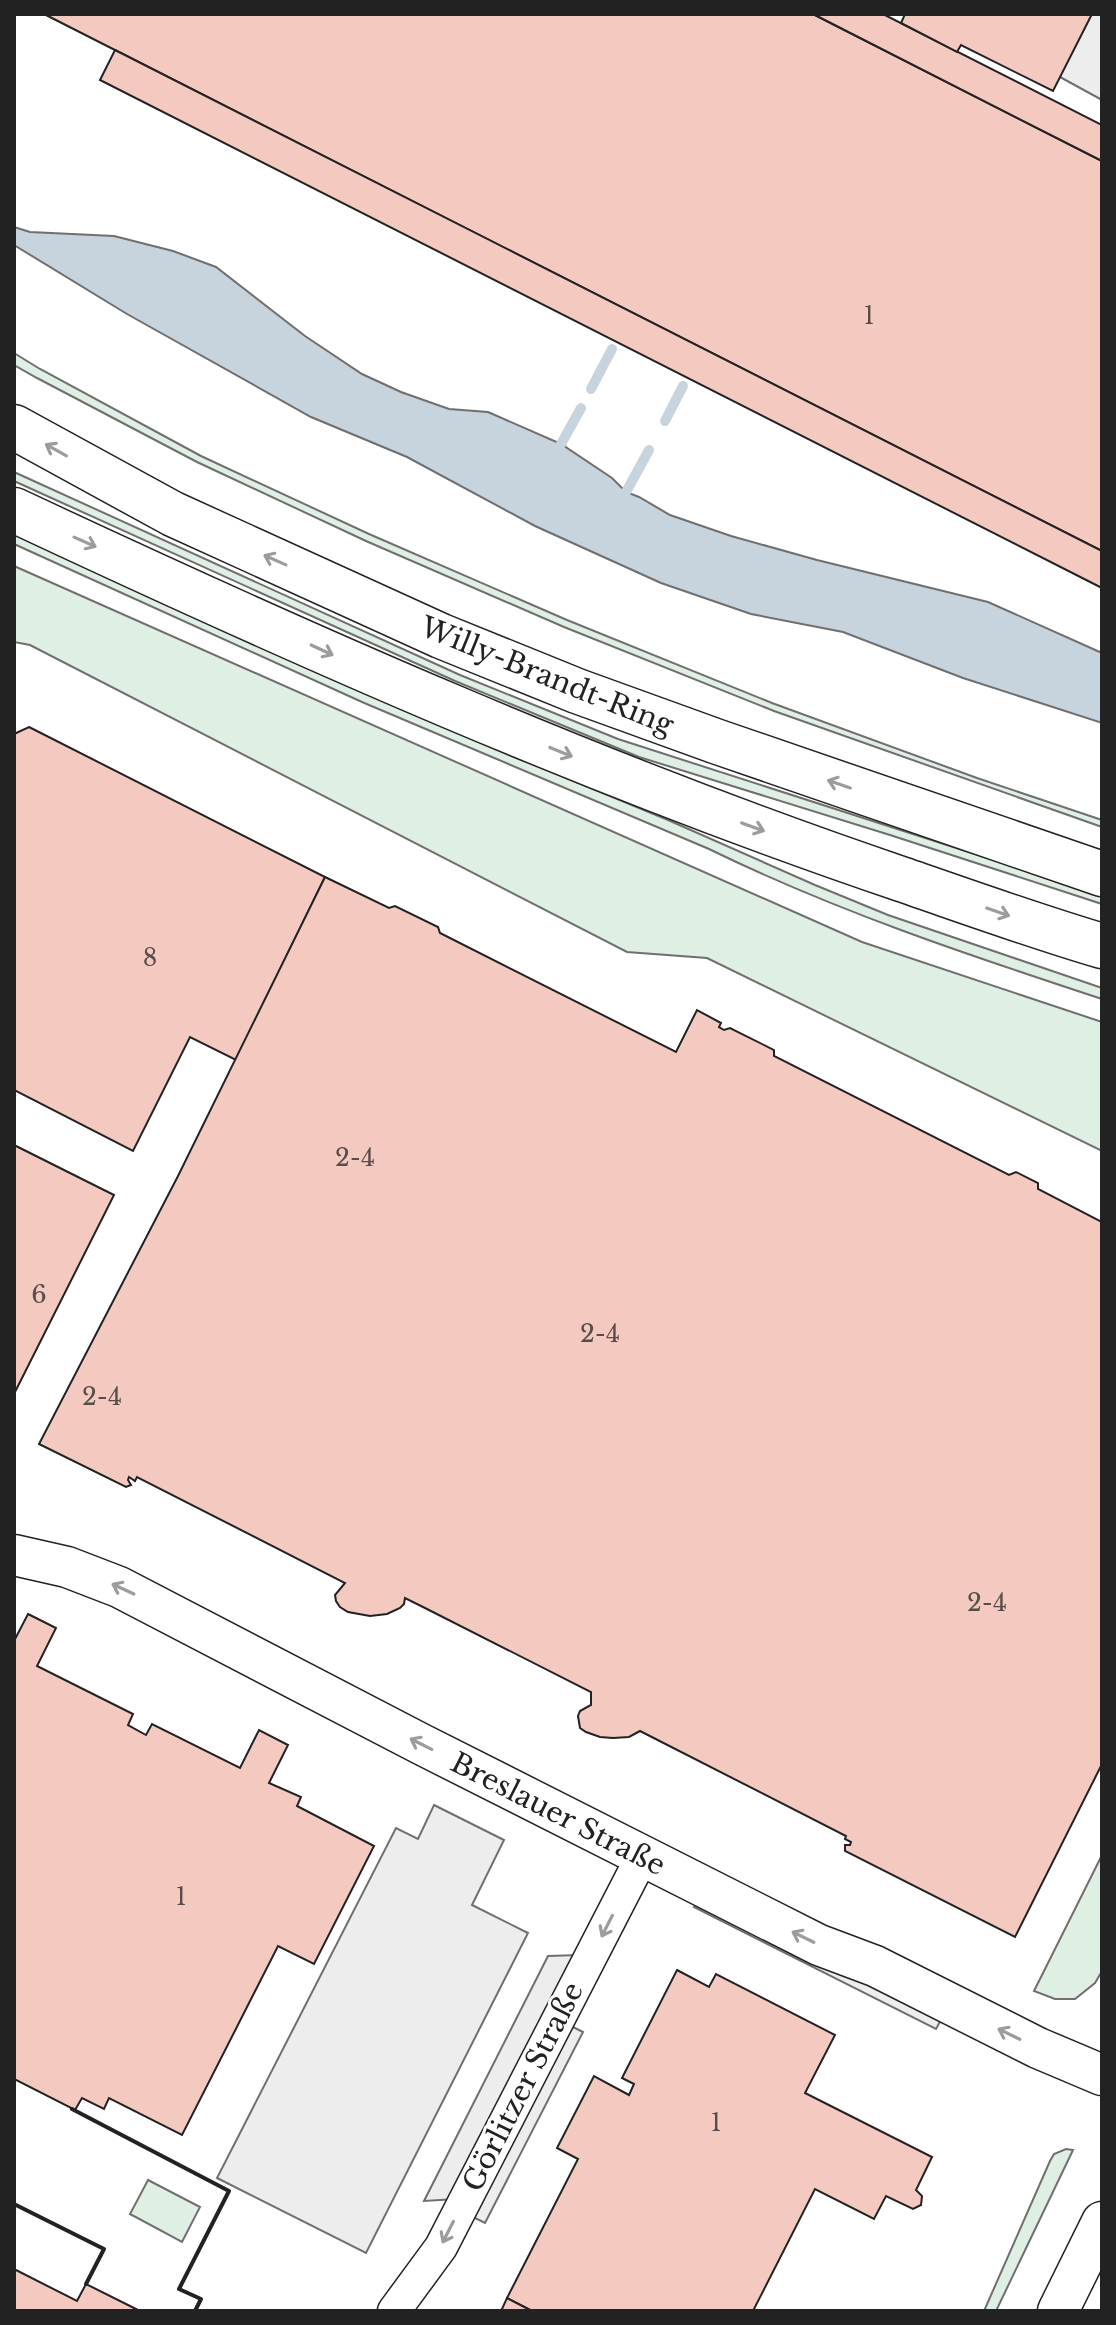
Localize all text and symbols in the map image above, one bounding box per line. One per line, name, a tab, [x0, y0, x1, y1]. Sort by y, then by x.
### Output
house number: 1	[864, 301, 874, 330]
one-way arrow	[44, 441, 68, 457]
one-way arrow	[73, 535, 97, 550]
one-way arrow	[263, 551, 287, 566]
street label: Willy-Brandt-Ring	[414, 609, 680, 743]
one-way arrow	[309, 643, 333, 658]
one-way arrow	[548, 745, 573, 760]
one-way arrow	[827, 776, 852, 791]
one-way arrow	[740, 820, 765, 835]
one-way arrow	[986, 905, 1011, 920]
house number: 8	[143, 943, 157, 972]
house number: 2-4	[335, 1143, 375, 1172]
house number: 6	[31, 1280, 47, 1309]
house number: 2-4	[580, 1319, 620, 1348]
house number: 2-4	[82, 1382, 122, 1411]
one-way arrow	[111, 1581, 135, 1596]
house number: 2-4	[967, 1588, 1007, 1617]
one-way arrow	[410, 1736, 433, 1752]
street label: Breslauer Straße	[445, 1745, 671, 1883]
house number: 1	[176, 1882, 186, 1911]
one-way arrow	[598, 1914, 614, 1938]
one-way arrow	[792, 1929, 816, 1944]
street label: Görlitzer Straße	[455, 1977, 591, 2197]
one-way arrow	[997, 2026, 1021, 2041]
house number: 1	[711, 2108, 721, 2137]
one-way arrow	[440, 2220, 456, 2243]

